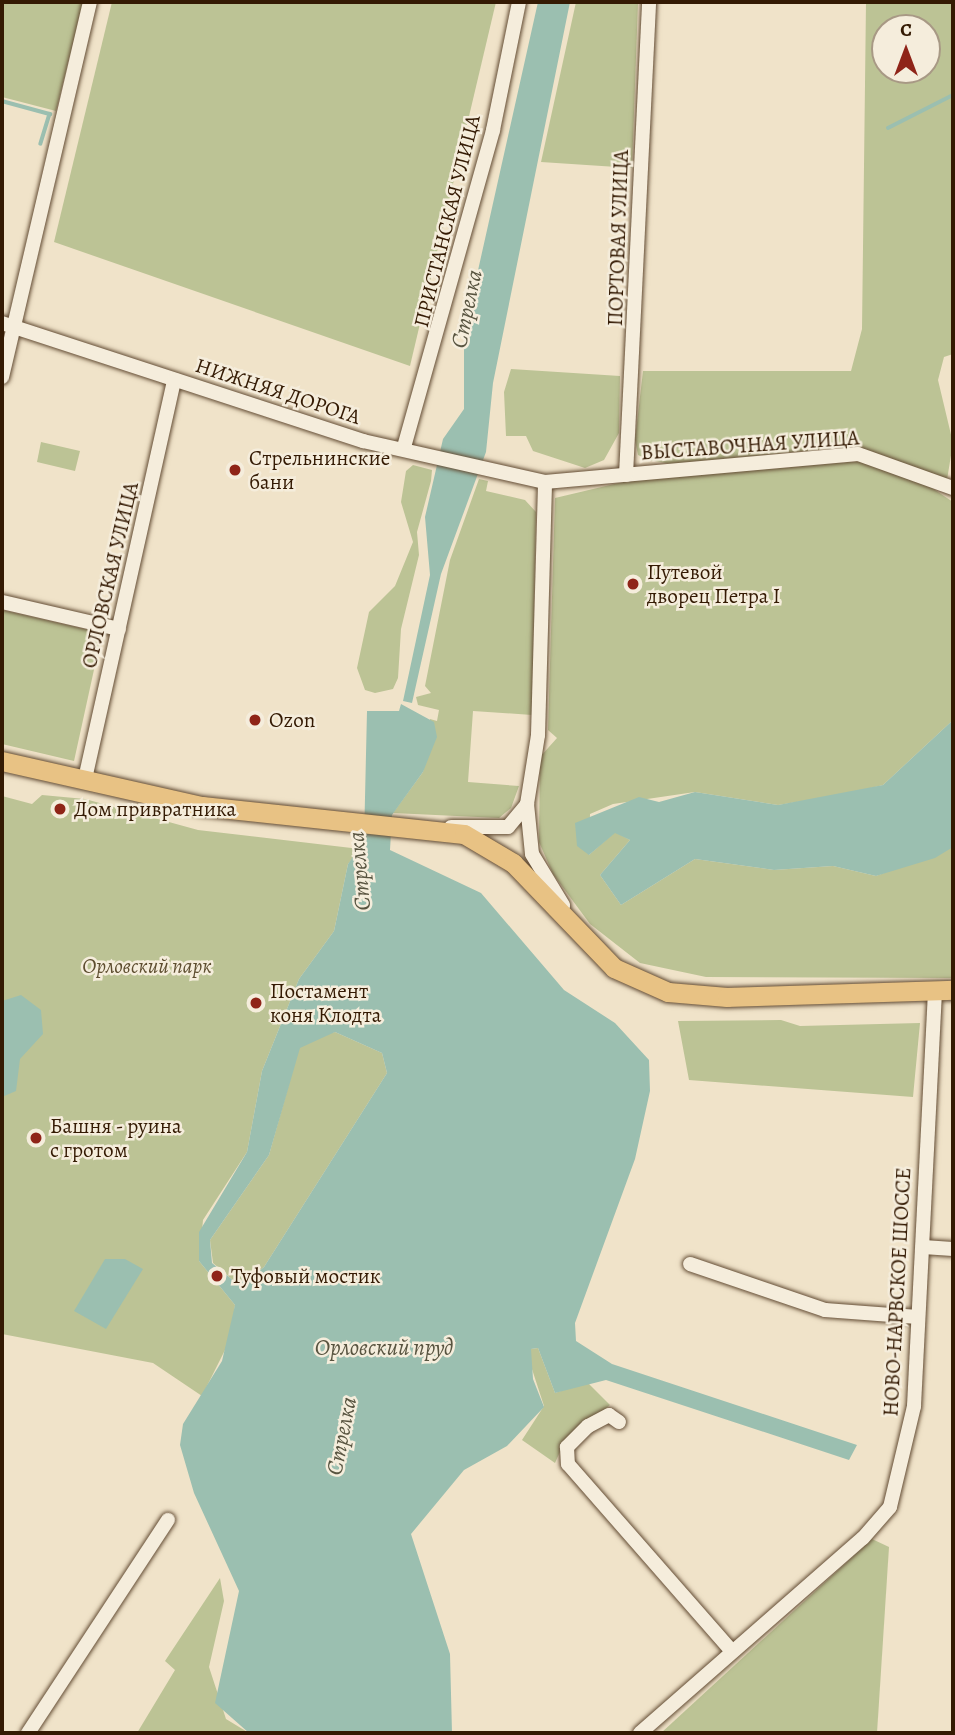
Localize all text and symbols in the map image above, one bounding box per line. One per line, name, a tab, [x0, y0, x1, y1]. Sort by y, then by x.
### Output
north arrow	[871, 14, 941, 84]
text: С	[900, 17, 912, 43]
street label: ПРИСТАНСКАЯ УЛИЦА	[408, 112, 486, 330]
street label: ПОРТОВАЯ УЛИЦА	[602, 149, 634, 327]
water label: Стрелка	[445, 267, 489, 351]
street label: НИЖНЯЯ ДОРОГА	[192, 352, 364, 430]
street label: ВЫСТАВОЧНАЯ УЛИЦА	[640, 425, 860, 465]
place label: Стрельнинские бани	[249, 445, 390, 495]
marker: Стрельнинские бани	[227, 462, 243, 478]
street label: ОРЛОВСКАЯ УЛИЦА	[76, 479, 144, 671]
place label: Путевой дворец Петра I	[647, 559, 780, 609]
marker: Путевой дворец Петра I	[625, 576, 641, 592]
place label: Ozon	[269, 707, 315, 733]
marker: Ozon	[247, 712, 263, 728]
place label: Дом привратника	[74, 796, 236, 822]
marker: Дом привратника	[52, 801, 68, 817]
water label: Стрелка	[343, 830, 377, 912]
park label: Орловский парк	[82, 953, 212, 979]
place label: Постамент коня Клодта	[270, 978, 381, 1028]
marker: Постамент коня Клодта	[248, 995, 264, 1011]
place label: Башня - руина с гротом	[50, 1113, 182, 1163]
marker: Башня - руина с гротом	[28, 1130, 44, 1146]
street label: НОВО-НАРВСКОЕ ШОССЕ	[878, 1167, 916, 1417]
place label: Туфовый мостик	[231, 1263, 381, 1289]
marker: Туфовый мостик	[209, 1268, 225, 1284]
water label: Орловский пруд	[315, 1334, 453, 1362]
water label: Стрелка	[321, 1394, 363, 1478]

